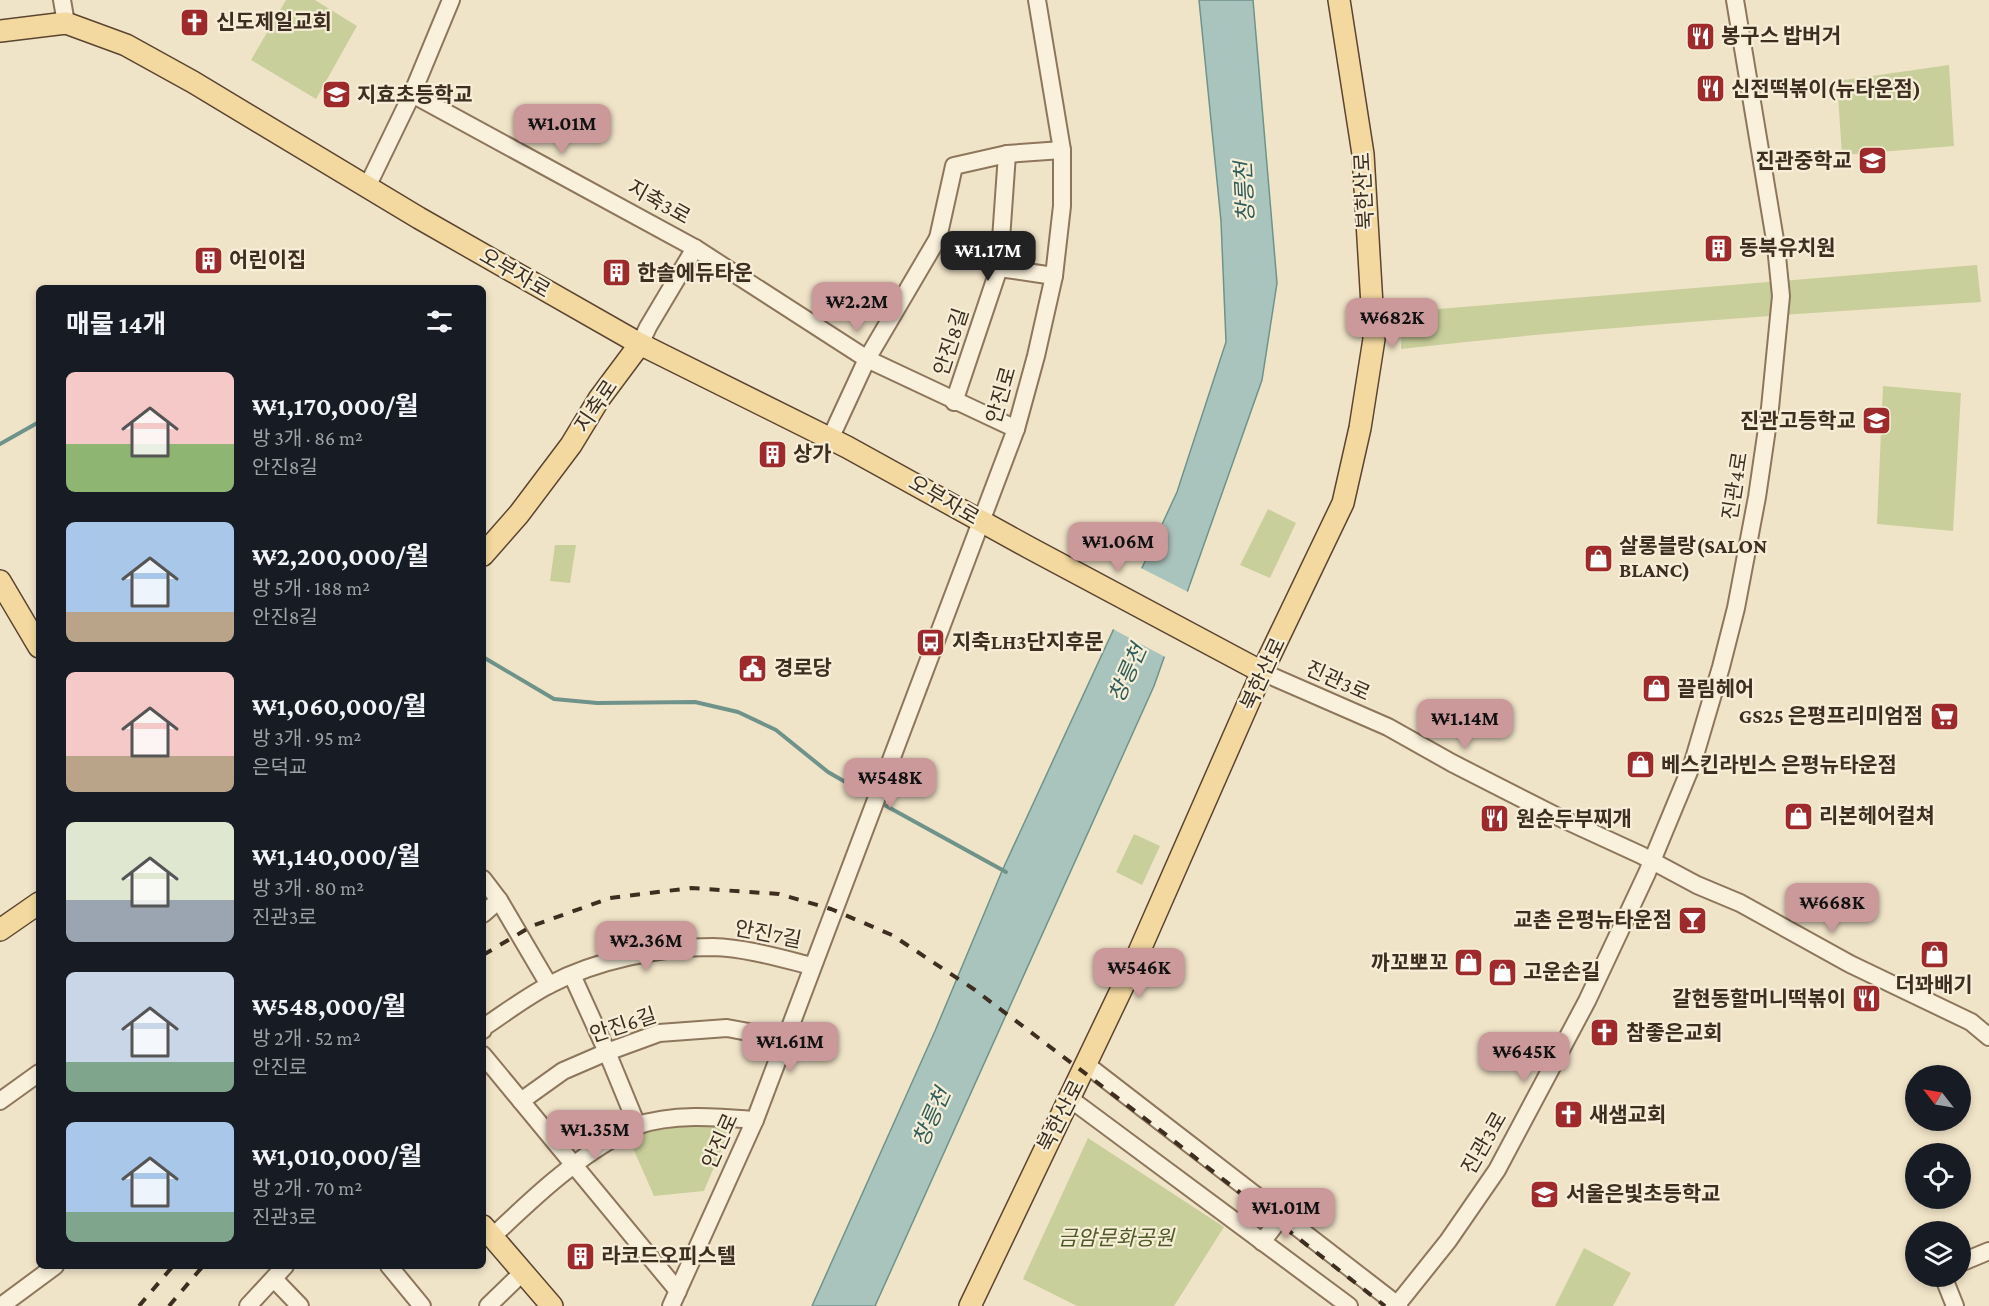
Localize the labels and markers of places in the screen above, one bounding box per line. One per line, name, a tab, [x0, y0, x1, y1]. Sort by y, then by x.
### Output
church icon: 신도제일교회	[179, 6, 211, 38]
place label: 신도제일교회	[216, 10, 332, 34]
restaurant icon: 봉구스 밥버거	[1684, 20, 1716, 52]
place label: 봉구스 밥버거	[1721, 24, 1841, 48]
restaurant icon: 신전떡볶이(뉴타운점)	[1694, 73, 1726, 105]
place label: 신전떡볶이(뉴타운점)	[1731, 77, 1921, 101]
school or university icon: 지효초등학교	[320, 79, 352, 111]
place label: 지효초등학교	[357, 83, 473, 107]
pin: ₩1.01M	[513, 104, 611, 155]
school or university icon: 진관중학교	[1857, 145, 1889, 177]
place label: 진관중학교	[1755, 149, 1852, 173]
pin: ₩1.17M	[939, 231, 1037, 282]
building icon: 동북유치원	[1702, 232, 1734, 264]
place label: 동북유치원	[1739, 236, 1836, 260]
building icon: 어린이집	[192, 244, 224, 276]
place label: 어린이집	[229, 248, 306, 272]
building icon: 한솔에듀타운	[600, 257, 632, 289]
place label: 한솔에듀타운	[637, 261, 753, 285]
pin: ₩2.2M	[815, 282, 899, 333]
pin: ₩682K	[1350, 298, 1434, 349]
school or university icon: 진관고등학교	[1861, 405, 1893, 437]
place label: 진관고등학교	[1740, 409, 1856, 433]
building icon: 상가	[756, 438, 788, 470]
place label: 상가	[793, 442, 832, 466]
pin: ₩1.06M	[1069, 522, 1167, 573]
place label: 살롱블랑(SALON BLANC)	[1619, 534, 1767, 582]
shop icon: 살롱블랑(SALON BLANC)	[1582, 542, 1614, 574]
bus stop icon: 지축LH3단지후문	[915, 626, 947, 658]
place label: 지축LH3단지후문	[952, 630, 1104, 654]
public building icon: 경로당	[737, 652, 769, 684]
place label: 경로당	[774, 656, 832, 680]
shop icon: 끌림헤어	[1640, 673, 1672, 705]
place label: 끌림헤어	[1677, 677, 1754, 701]
pin: ₩1.14M	[1416, 699, 1514, 750]
supermarket icon: GS25 은평프리미엄점	[1928, 700, 1960, 732]
place label: GS25 은평프리미엄점	[1739, 704, 1923, 728]
shop icon: 베스킨라빈스 은평뉴타운점	[1624, 749, 1656, 781]
place label: 베스킨라빈스 은평뉴타운점	[1661, 753, 1897, 777]
pin: ₩548K	[848, 758, 932, 809]
shop icon: 리본헤어컬쳐	[1782, 800, 1814, 832]
restaurant icon: 원순두부찌개	[1479, 803, 1511, 835]
place label: 리본헤어컬쳐	[1819, 804, 1935, 828]
place label: 원순두부찌개	[1516, 807, 1632, 831]
pin: ₩668K	[1790, 883, 1874, 934]
bar icon: 교촌 은평뉴타운점	[1677, 904, 1709, 936]
place label: 교촌 은평뉴타운점	[1513, 908, 1672, 932]
pin: ₩2.36M	[597, 921, 695, 972]
shop icon: 더꽈배기	[1918, 938, 1950, 970]
shop icon: 까꼬뽀꼬	[1453, 947, 1485, 979]
pin: ₩546K	[1097, 948, 1181, 999]
place label: 까꼬뽀꼬	[1371, 951, 1448, 975]
shop icon: 고운손길	[1486, 956, 1518, 988]
place label: 고운손길	[1523, 960, 1600, 984]
place label: 더꽈배기	[1895, 973, 1973, 997]
restaurant icon: 갈현동할머니떡볶이	[1851, 983, 1883, 1015]
place label: 갈현동할머니떡볶이	[1672, 987, 1846, 1011]
church icon: 참좋은교회	[1589, 1017, 1621, 1049]
place label: 참좋은교회	[1626, 1021, 1723, 1045]
pin: ₩1.61M	[741, 1022, 839, 1073]
pin: ₩645K	[1482, 1032, 1566, 1083]
church icon: 새샘교회	[1552, 1099, 1584, 1131]
place label: 새샘교회	[1589, 1103, 1666, 1127]
pin: ₩1.35M	[546, 1110, 644, 1161]
school or university icon: 서울은빛초등학교	[1529, 1178, 1561, 1210]
place label: 서울은빛초등학교	[1566, 1182, 1721, 1206]
pin: ₩1.01M	[1237, 1188, 1335, 1239]
building icon: 라코드오피스텔	[564, 1240, 596, 1272]
place label: 라코드오피스텔	[601, 1244, 736, 1268]

